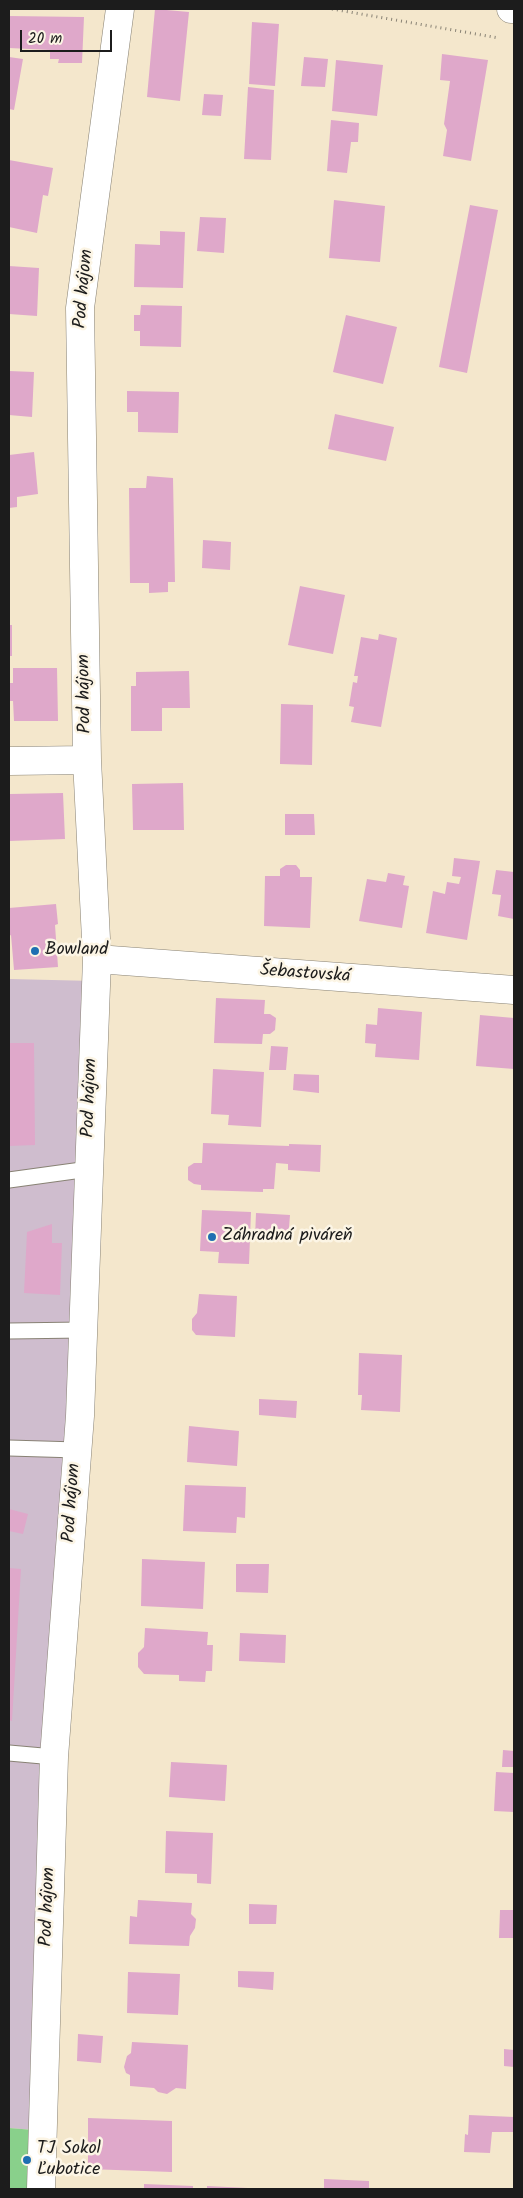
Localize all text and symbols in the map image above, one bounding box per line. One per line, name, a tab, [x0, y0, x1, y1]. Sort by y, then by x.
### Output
scale bar	[22, 20, 115, 52]
text: 20 m	[28, 27, 62, 51]
street label: Pod hájom	[71, 249, 99, 329]
street label: Pod hájom	[75, 654, 97, 734]
place label: Bowland	[45, 940, 108, 962]
marker: Bowland	[29, 945, 41, 957]
street label: Šebastovská	[259, 961, 351, 989]
street label: Pod hájom	[79, 1058, 103, 1138]
place label: Záhradná piváreň	[222, 1226, 353, 1248]
marker: Záhradná piváreň	[206, 1231, 218, 1243]
street label: Pod hájom	[59, 1463, 87, 1543]
street label: Pod hájom	[37, 1867, 61, 1947]
place label: TJ Sokol Ľubotice	[37, 2139, 101, 2182]
marker: TJ Sokol Ľubotice	[21, 2154, 33, 2166]

